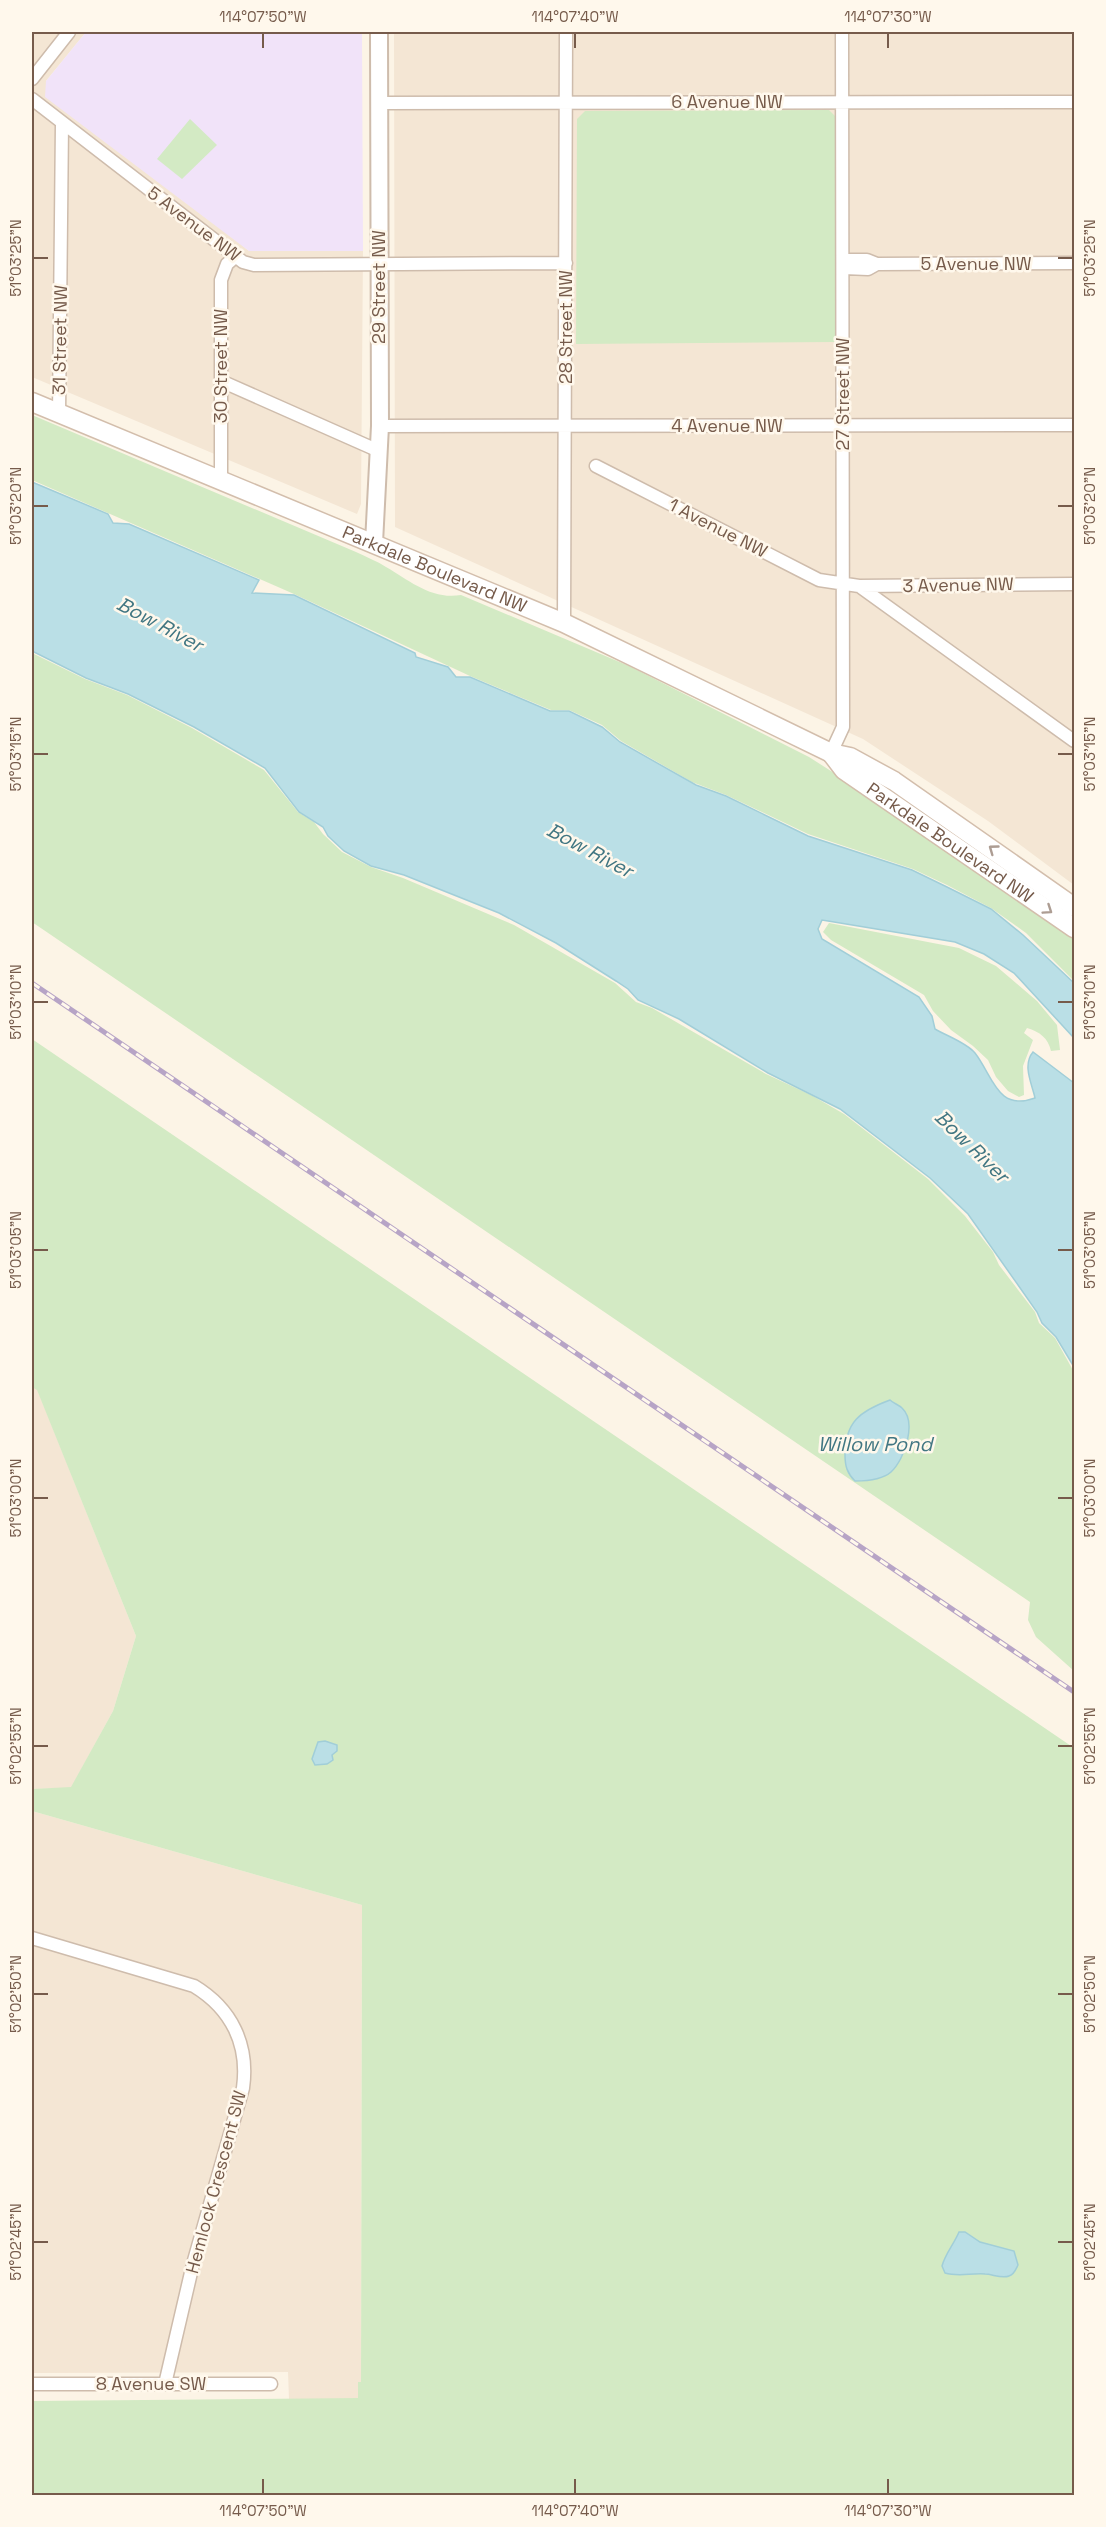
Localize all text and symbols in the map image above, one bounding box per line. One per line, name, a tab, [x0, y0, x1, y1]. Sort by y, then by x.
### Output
text: 114°07'50"W	[219, 7, 307, 26]
text: 114°07'40"W	[531, 7, 619, 26]
text: 114°07'30"W	[844, 7, 932, 26]
street label: 6 Avenue NW	[671, 90, 783, 113]
street label: 5 Avenue NW	[143, 181, 246, 266]
text: 51°03'25"N	[6, 219, 25, 297]
text: 51°03'25"N	[1080, 219, 1099, 297]
street label: 29 Street NW	[367, 230, 390, 344]
street label: 5 Avenue NW	[920, 252, 1032, 275]
street label: 28 Street NW	[554, 270, 577, 384]
street label: 31 Street NW	[47, 285, 72, 395]
street label: 30 Street NW	[209, 309, 232, 423]
street label: 27 Street NW	[831, 337, 854, 450]
street label: 4 Avenue NW	[671, 414, 783, 437]
text: 51°03'20"N	[6, 467, 25, 545]
text: 51°03'20"N	[1080, 467, 1099, 545]
street label: 1 Avenue NW	[665, 493, 772, 562]
street label: Parkdale Boulevard NW	[339, 520, 531, 617]
street label: 3 Avenue NW	[902, 572, 1014, 597]
water label: Bow River	[112, 590, 210, 659]
text: 51°03'15"N	[6, 717, 25, 791]
text: 51°03'15"N	[1080, 717, 1099, 791]
street label: Parkdale Boulevard NW	[862, 777, 1038, 908]
water label: Bow River	[542, 816, 640, 885]
one-way arrow	[988, 845, 999, 856]
one-way arrow	[1042, 903, 1053, 914]
text: 51°03'10"N	[6, 964, 25, 1040]
text: 51°03'10"N	[1080, 964, 1099, 1040]
water label: Bow River	[929, 1104, 1017, 1190]
text: 51°03'05"N	[6, 1211, 25, 1289]
text: 51°03'05"N	[1080, 1211, 1099, 1289]
water label: Willow Pond	[818, 1431, 934, 1457]
text: 51°03'00"N	[6, 1459, 25, 1537]
text: 51°03'00"N	[1080, 1459, 1099, 1537]
text: 51°02'55"N	[6, 1707, 25, 1785]
text: 51°02'55"N	[1080, 1707, 1099, 1785]
text: 51°02'50"N	[6, 1955, 25, 2033]
text: 51°02'50"N	[1080, 1955, 1099, 2033]
street label: Hemlock Crescent SW	[180, 2088, 251, 2276]
text: 51°02'45"N	[6, 2203, 25, 2281]
text: 51°02'45"N	[1080, 2203, 1099, 2281]
street label: 8 Avenue SW	[96, 2372, 207, 2395]
text: 114°07'50"W	[219, 2501, 307, 2520]
text: 114°07'40"W	[531, 2501, 619, 2520]
text: 114°07'30"W	[844, 2501, 932, 2520]

